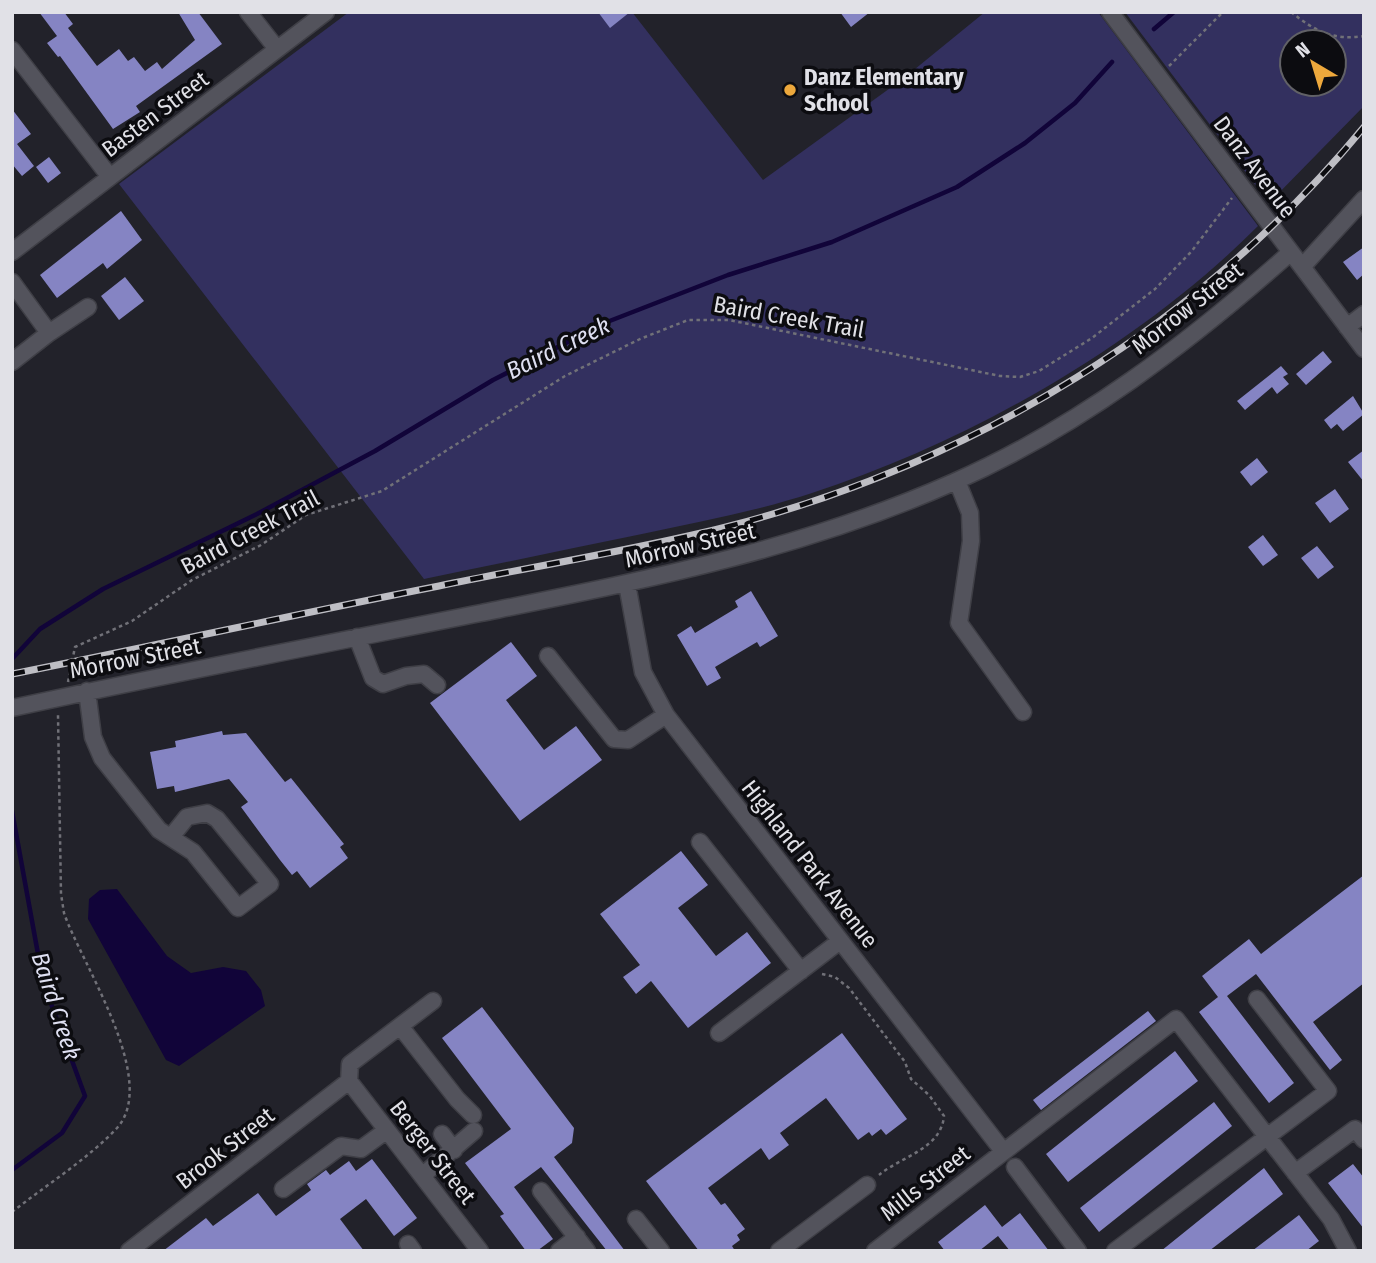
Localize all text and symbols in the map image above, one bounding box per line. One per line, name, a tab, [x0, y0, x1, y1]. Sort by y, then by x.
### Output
north arrow	[1278, 28, 1348, 98]
text: N	[1291, 37, 1314, 63]
place label: Danz Elementary School	[804, 63, 965, 117]
street label: Basten Street	[96, 65, 214, 163]
marker: Danz Elementary School	[782, 82, 798, 98]
street label: Danz Avenue	[1208, 111, 1302, 223]
street label: Morrow Street	[1126, 256, 1248, 360]
street label: Baird Creek Trail	[711, 290, 867, 344]
water label: Baird Creek	[502, 311, 614, 385]
street label: Baird Creek Trail	[176, 484, 324, 580]
street label: Morrow Street	[622, 516, 758, 574]
street label: Morrow Street	[67, 631, 203, 684]
street label: Highland Park Avenue	[736, 775, 884, 953]
water label: Baird Creek	[25, 949, 87, 1063]
street label: Berger Street	[384, 1095, 482, 1210]
street label: Brook Street	[170, 1101, 280, 1195]
street label: Mills Street	[875, 1139, 976, 1227]

